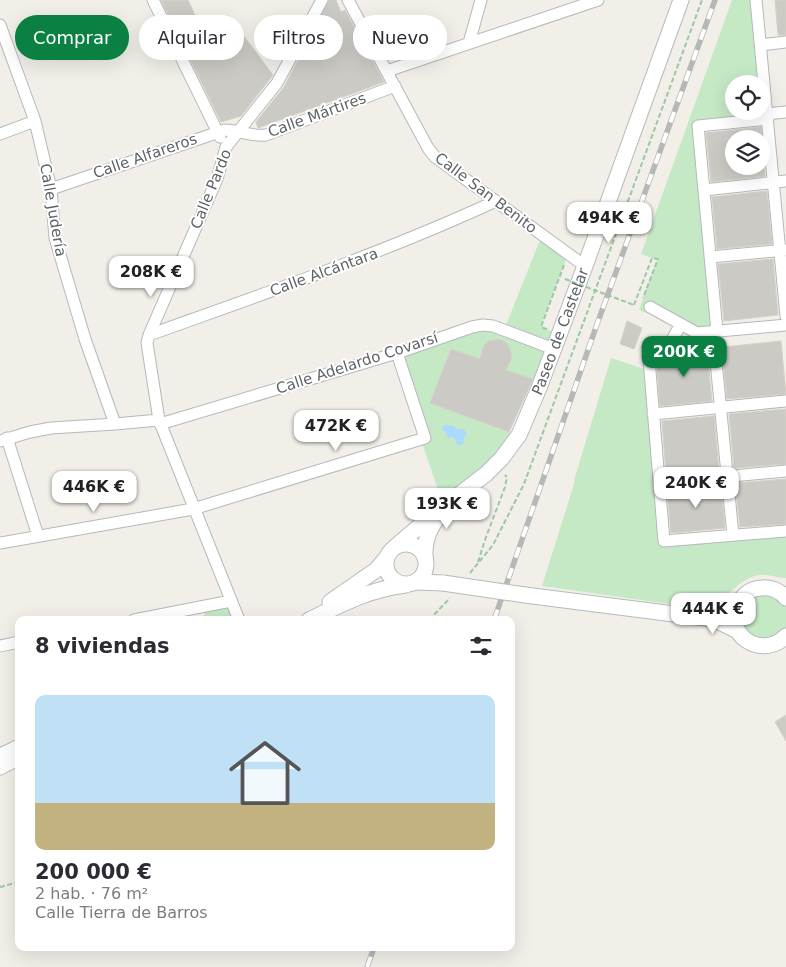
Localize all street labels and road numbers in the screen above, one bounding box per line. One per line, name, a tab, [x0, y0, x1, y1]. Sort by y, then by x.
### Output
street label: Calle Mártires	[265, 89, 369, 141]
street label: Calle Alfareros	[91, 130, 200, 182]
street label: Calle Pardo	[187, 147, 235, 231]
street label: Calle San Benito	[431, 149, 541, 237]
street label: Calle Judería	[36, 162, 70, 258]
street label: Calle Alcántara	[267, 244, 381, 300]
street label: Paseo de Castelar	[528, 265, 593, 398]
street label: Calle Adelardo Covarsí	[274, 328, 441, 398]

